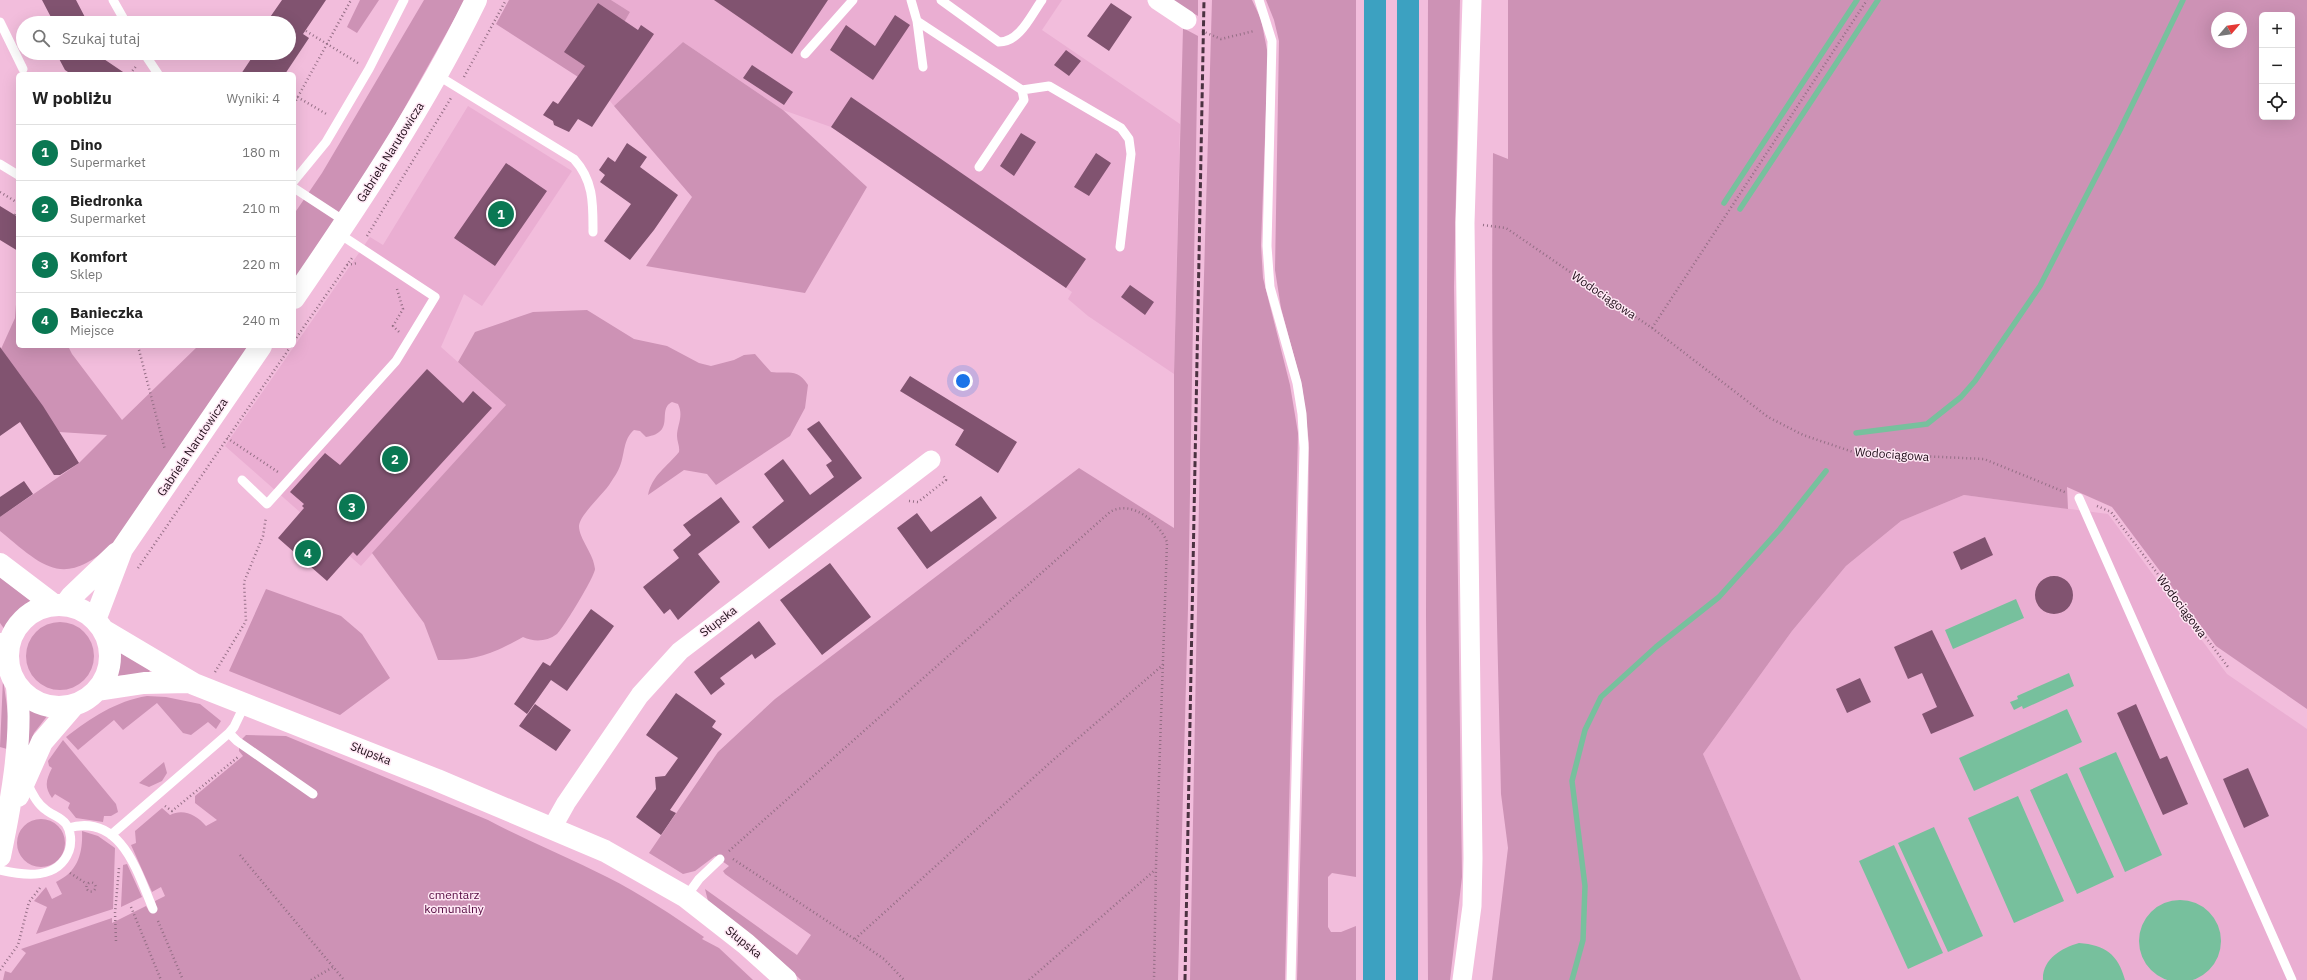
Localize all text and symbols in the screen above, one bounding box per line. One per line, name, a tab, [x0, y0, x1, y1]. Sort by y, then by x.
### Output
north arrow	[2211, 12, 2247, 48]
map controls	[2259, 12, 2295, 120]
button: +	[2259, 12, 2295, 48]
search box	[16, 16, 296, 60]
icon: search	[30, 27, 52, 49]
text: Szukaj tutaj	[62, 29, 140, 48]
button: −	[2259, 48, 2295, 84]
button: locate	[2259, 84, 2295, 120]
text: W pobliżu	[32, 87, 112, 109]
text: Wyniki: 4	[227, 90, 280, 107]
street label: Gabriela Narutowicza	[353, 99, 427, 205]
text: Dino	[70, 135, 102, 154]
text: 1	[41, 144, 49, 161]
text: 180 m	[242, 144, 280, 161]
text: Supermarket	[70, 154, 146, 171]
text: Biedronka	[70, 191, 142, 210]
pin: 1	[488, 199, 514, 229]
text: 2	[41, 200, 49, 217]
text: 210 m	[242, 200, 280, 217]
text: Supermarket	[70, 210, 146, 227]
text: Komfort	[70, 247, 128, 266]
text: 3	[41, 256, 49, 273]
text: 220 m	[242, 256, 280, 273]
text: Sklep	[70, 266, 103, 283]
street label: Wodociągowa	[1569, 268, 1640, 322]
text: Banieczka	[70, 303, 143, 322]
text: 4	[41, 312, 49, 329]
text: 240 m	[242, 312, 280, 329]
text: Miejsce	[70, 322, 114, 339]
your location	[953, 371, 973, 391]
street label: Gabriela Narutowicza	[154, 394, 231, 499]
pin: 2	[382, 444, 408, 474]
street label: Wodociągowa	[1854, 444, 1930, 464]
pin: 3	[339, 492, 365, 522]
pin: 4	[295, 538, 321, 568]
street label: Wodociągowa	[2154, 572, 2211, 641]
street label: Słupska	[696, 602, 740, 640]
street label: Słupska	[348, 738, 394, 768]
park label: cmentarz komunalny	[424, 887, 484, 916]
street label: Słupska	[723, 923, 766, 962]

